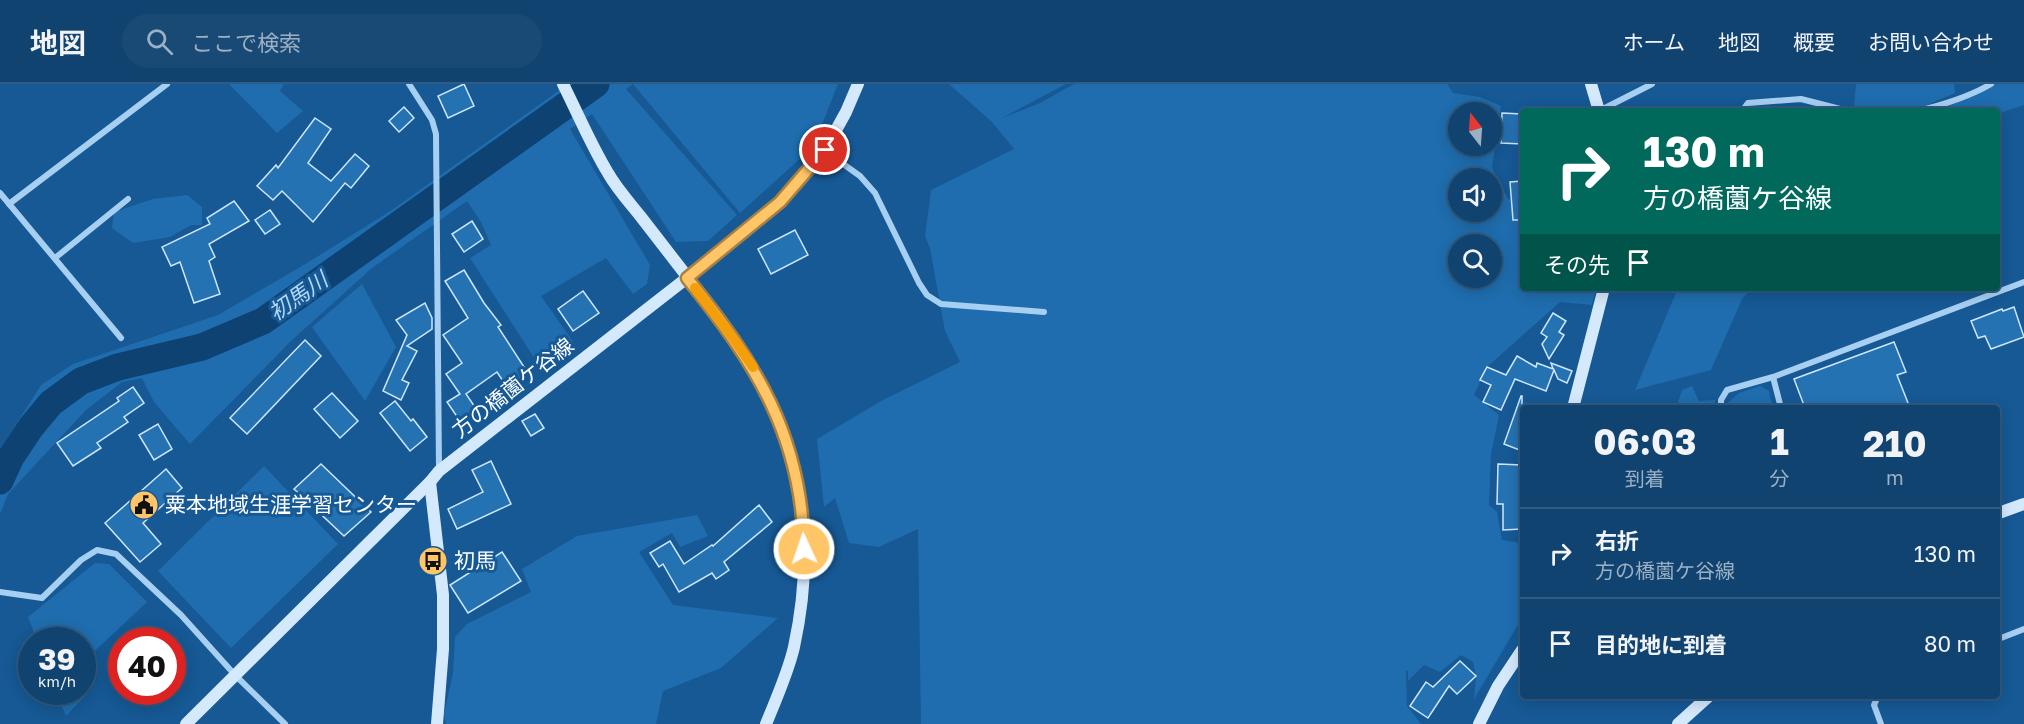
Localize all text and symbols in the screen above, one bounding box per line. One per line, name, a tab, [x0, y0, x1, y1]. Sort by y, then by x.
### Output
search box	[122, 14, 542, 68]
icon: search	[143, 25, 176, 58]
text: 地図	[30, 26, 86, 59]
text: ここで検索	[191, 29, 301, 56]
text: ホーム	[1623, 29, 1685, 55]
text: 地図	[1718, 29, 1760, 55]
text: 概要	[1793, 29, 1835, 55]
text: お問い合わせ	[1868, 29, 1994, 55]
north arrow	[1448, 102, 1502, 156]
map controls	[1448, 102, 1502, 288]
pin	[799, 124, 850, 175]
text: 130 m	[1643, 126, 1765, 176]
icon: right	[1544, 132, 1622, 210]
icon: arrive	[808, 133, 841, 166]
button: sound	[1448, 168, 1502, 222]
text: 方の橋薗ケ谷線	[1643, 182, 1832, 214]
button: search	[1448, 234, 1502, 288]
icon: arrive	[1622, 246, 1655, 279]
text: その先	[1544, 251, 1610, 278]
water label: 初馬川	[263, 264, 334, 326]
street label: 方の橋薗ケ谷線	[446, 332, 578, 443]
text: 06:03	[1593, 420, 1696, 463]
text: 1	[1770, 420, 1789, 463]
text: 210	[1863, 422, 1927, 465]
text: m	[1886, 465, 1904, 489]
text: 到着	[1625, 466, 1665, 490]
text: 分	[1770, 466, 1790, 490]
public building icon: 粟本地域生涯学習センター	[128, 489, 160, 521]
place label: 粟本地域生涯学習センター	[165, 491, 417, 517]
position arrow	[772, 517, 836, 581]
text: 右折	[1595, 527, 1639, 554]
icon: right	[1544, 537, 1577, 570]
text: 130 m	[1914, 540, 1976, 567]
bus stop icon: 初馬	[417, 545, 449, 577]
place label: 初馬	[454, 547, 496, 573]
text: 方の橋薗ケ谷線	[1595, 558, 1735, 582]
speed limit sign: 40	[108, 627, 186, 705]
icon: arrive	[1544, 627, 1577, 660]
text: 80 m	[1924, 630, 1976, 657]
text: 目的地に到着	[1595, 631, 1727, 658]
text: 39	[38, 641, 76, 677]
text: km/h	[38, 672, 76, 690]

